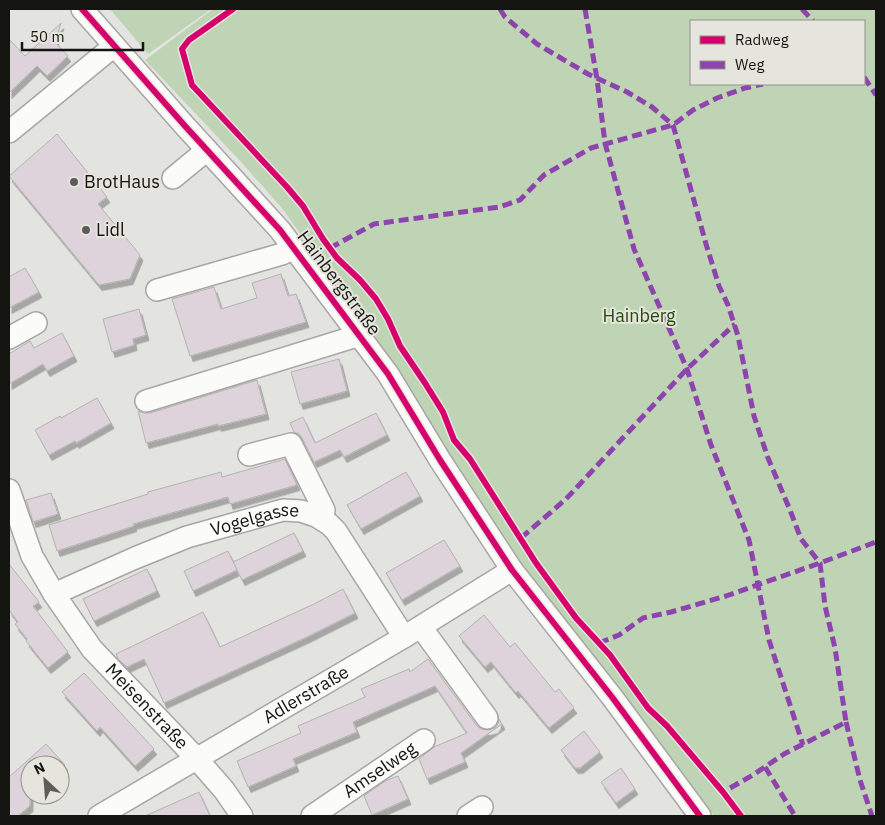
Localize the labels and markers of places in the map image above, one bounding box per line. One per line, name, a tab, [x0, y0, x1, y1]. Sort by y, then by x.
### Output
place label: BrotHaus	[84, 170, 160, 193]
marker: BrotHaus	[68, 176, 80, 188]
place label: Lidl	[96, 218, 125, 241]
marker: Lidl	[80, 224, 92, 236]

